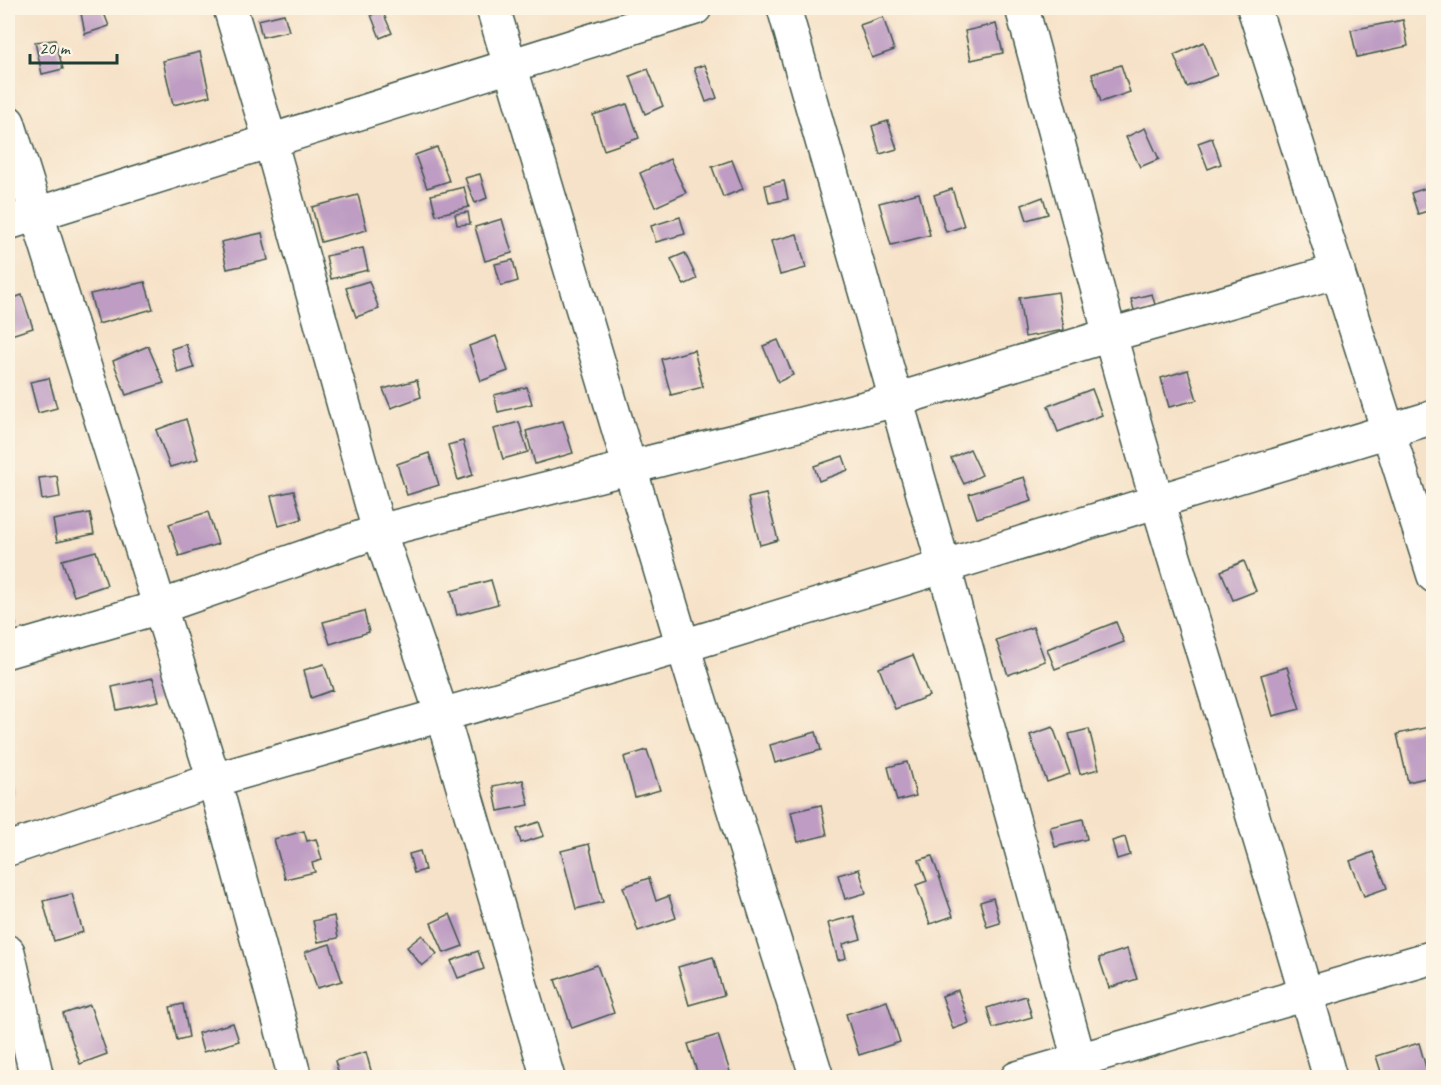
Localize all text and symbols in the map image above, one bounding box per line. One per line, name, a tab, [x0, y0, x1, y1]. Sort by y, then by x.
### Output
scale bar	[30, 27, 117, 65]
text: 20 m	[39, 37, 72, 59]

